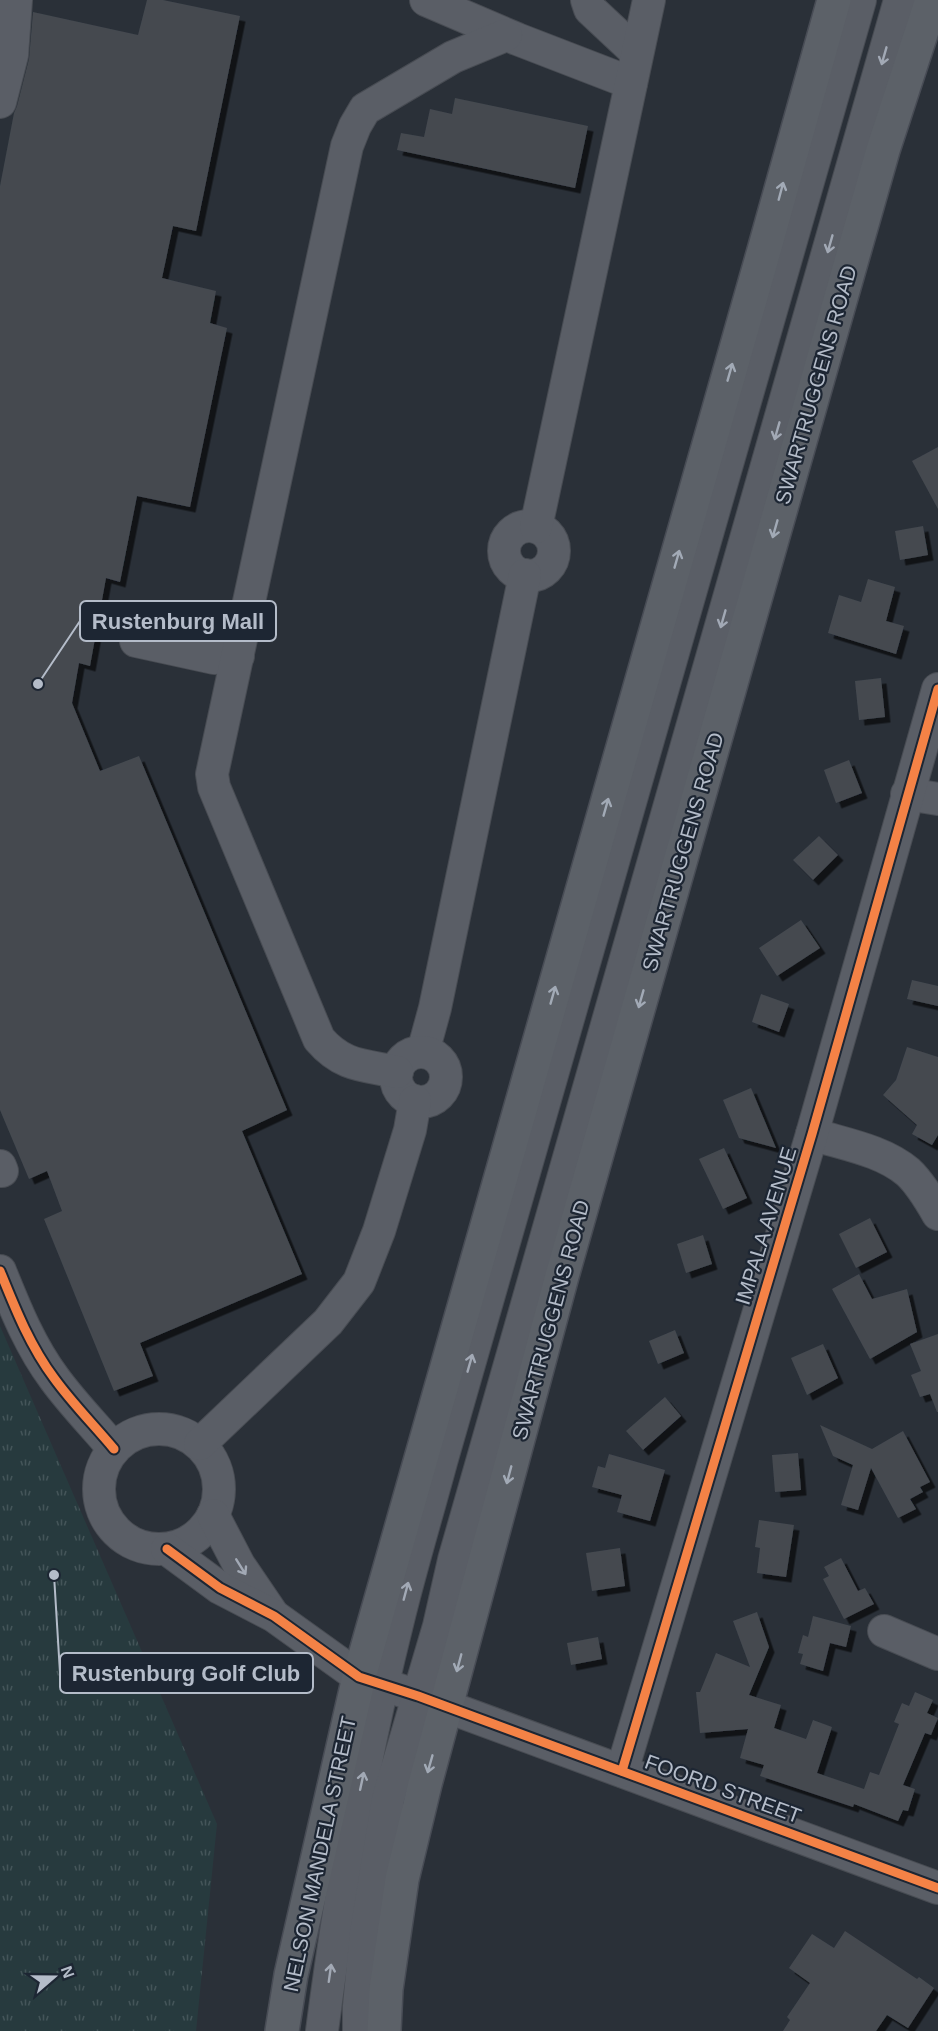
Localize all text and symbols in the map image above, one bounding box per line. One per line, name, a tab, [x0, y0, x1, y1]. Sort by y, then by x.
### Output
one-way arrow	[877, 46, 889, 65]
one-way arrow	[776, 182, 787, 201]
one-way arrow	[824, 234, 835, 253]
street label: SWARTRUGGENS ROAD	[770, 263, 861, 507]
one-way arrow	[725, 362, 736, 381]
one-way arrow	[770, 421, 782, 440]
one-way arrow	[769, 519, 780, 538]
one-way arrow	[672, 550, 683, 569]
callout: Rustenburg Mall	[80, 601, 276, 641]
text: Rustenburg Mall	[92, 609, 264, 634]
one-way arrow	[717, 609, 728, 628]
street label: SWARTRUGGENS ROAD	[637, 730, 728, 974]
one-way arrow	[601, 798, 612, 817]
one-way arrow	[548, 986, 559, 1005]
one-way arrow	[635, 989, 646, 1008]
street label: IMPALA AVENUE	[731, 1144, 800, 1308]
street label: SWARTRUGGENS ROAD	[507, 1197, 594, 1442]
one-way arrow	[465, 1353, 476, 1372]
one-way arrow	[503, 1465, 514, 1484]
one-way arrow	[235, 1558, 247, 1575]
one-way arrow	[401, 1582, 412, 1601]
callout: Rustenburg Golf Club	[60, 1653, 313, 1693]
one-way arrow	[452, 1653, 464, 1672]
text: Rustenburg Golf Club	[72, 1661, 300, 1686]
street label: NELSON MANDELA STREET	[279, 1714, 360, 1994]
street label: FOORD STREET	[642, 1750, 805, 1828]
one-way arrow	[424, 1754, 435, 1773]
one-way arrow	[357, 1772, 369, 1791]
north arrow	[24, 1947, 84, 2007]
text: N	[58, 1964, 78, 1980]
one-way arrow	[324, 1964, 335, 1983]

